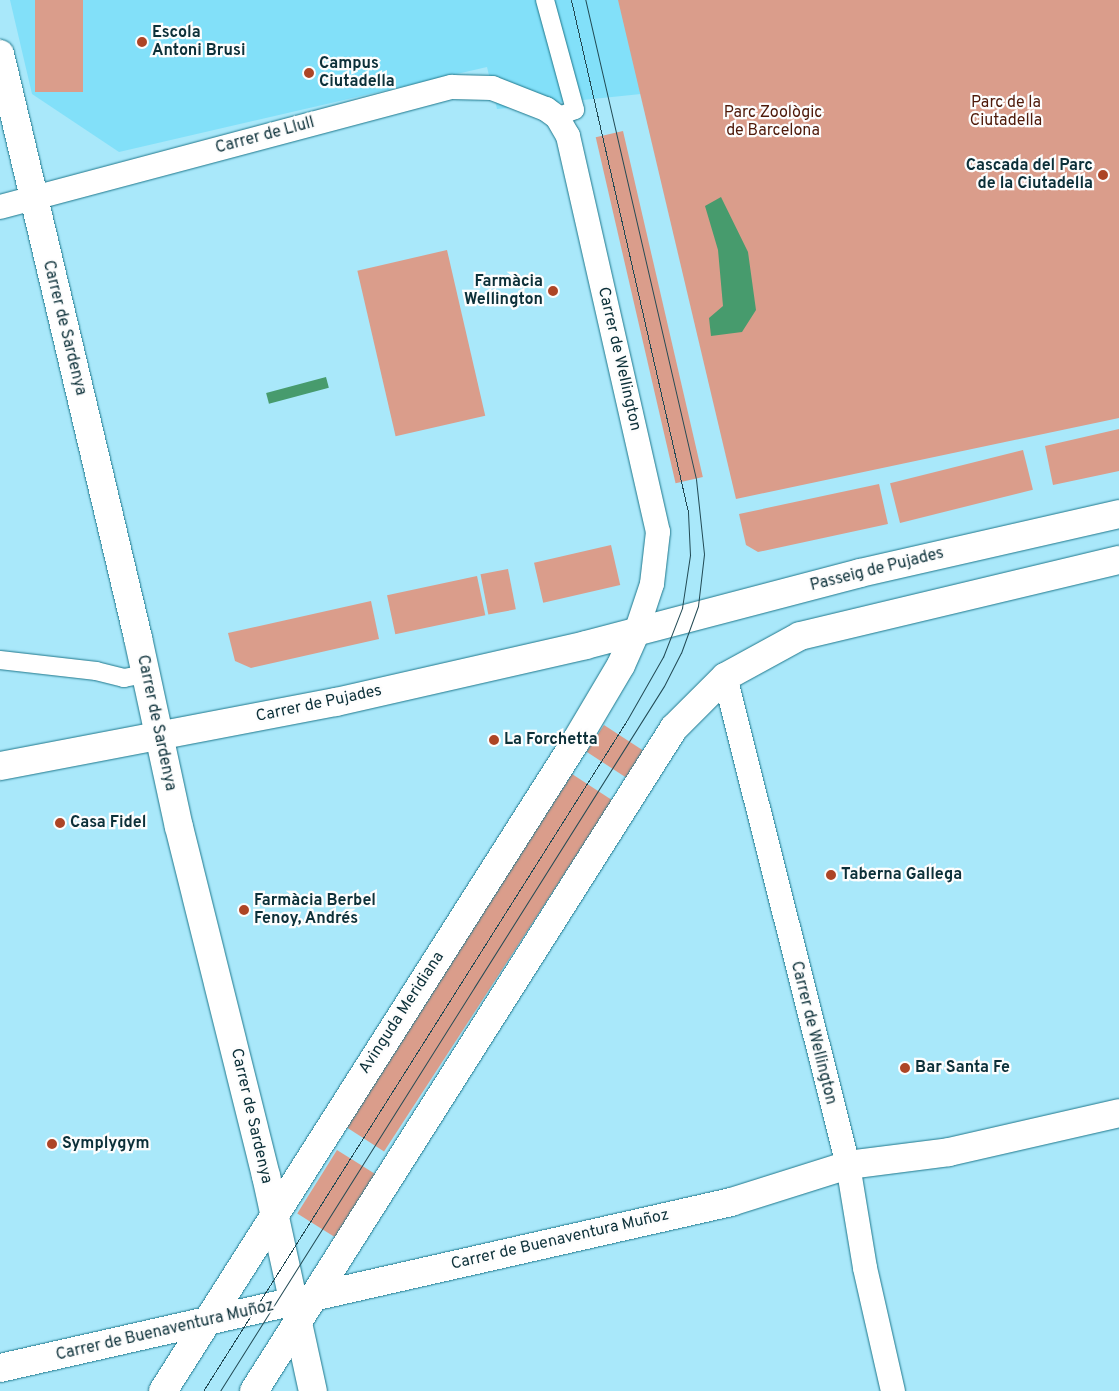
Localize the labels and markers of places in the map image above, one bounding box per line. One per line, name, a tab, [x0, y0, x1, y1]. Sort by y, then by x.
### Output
place label: Escola Antoni Brusi	[152, 23, 245, 61]
marker: Escola Antoni Brusi	[136, 36, 148, 48]
place label: Campus Ciutadella	[319, 54, 395, 92]
marker: Campus Ciutadella	[303, 67, 315, 79]
place label: Cascada del Parc de la Ciutadella	[966, 156, 1093, 194]
marker: Cascada del Parc de la Ciutadella	[1097, 169, 1109, 181]
place label: Farmàcia Wellington	[464, 272, 543, 310]
marker: Farmàcia Wellington	[547, 285, 559, 297]
place label: La Forchetta	[504, 730, 598, 750]
marker: La Forchetta	[488, 734, 500, 746]
place label: Casa Fidel	[70, 813, 146, 833]
marker: Casa Fidel	[54, 817, 66, 829]
place label: Taberna Gallega	[841, 865, 962, 885]
marker: Taberna Gallega	[825, 869, 837, 881]
place label: Farmàcia Berbel Fenoy, Andrés	[254, 891, 376, 929]
marker: Farmàcia Berbel Fenoy, Andrés	[238, 904, 250, 916]
place label: Bar Santa Fe	[915, 1058, 1010, 1078]
marker: Bar Santa Fe	[899, 1062, 911, 1074]
place label: Symplygym	[62, 1134, 150, 1154]
marker: Symplygym	[46, 1138, 58, 1150]

